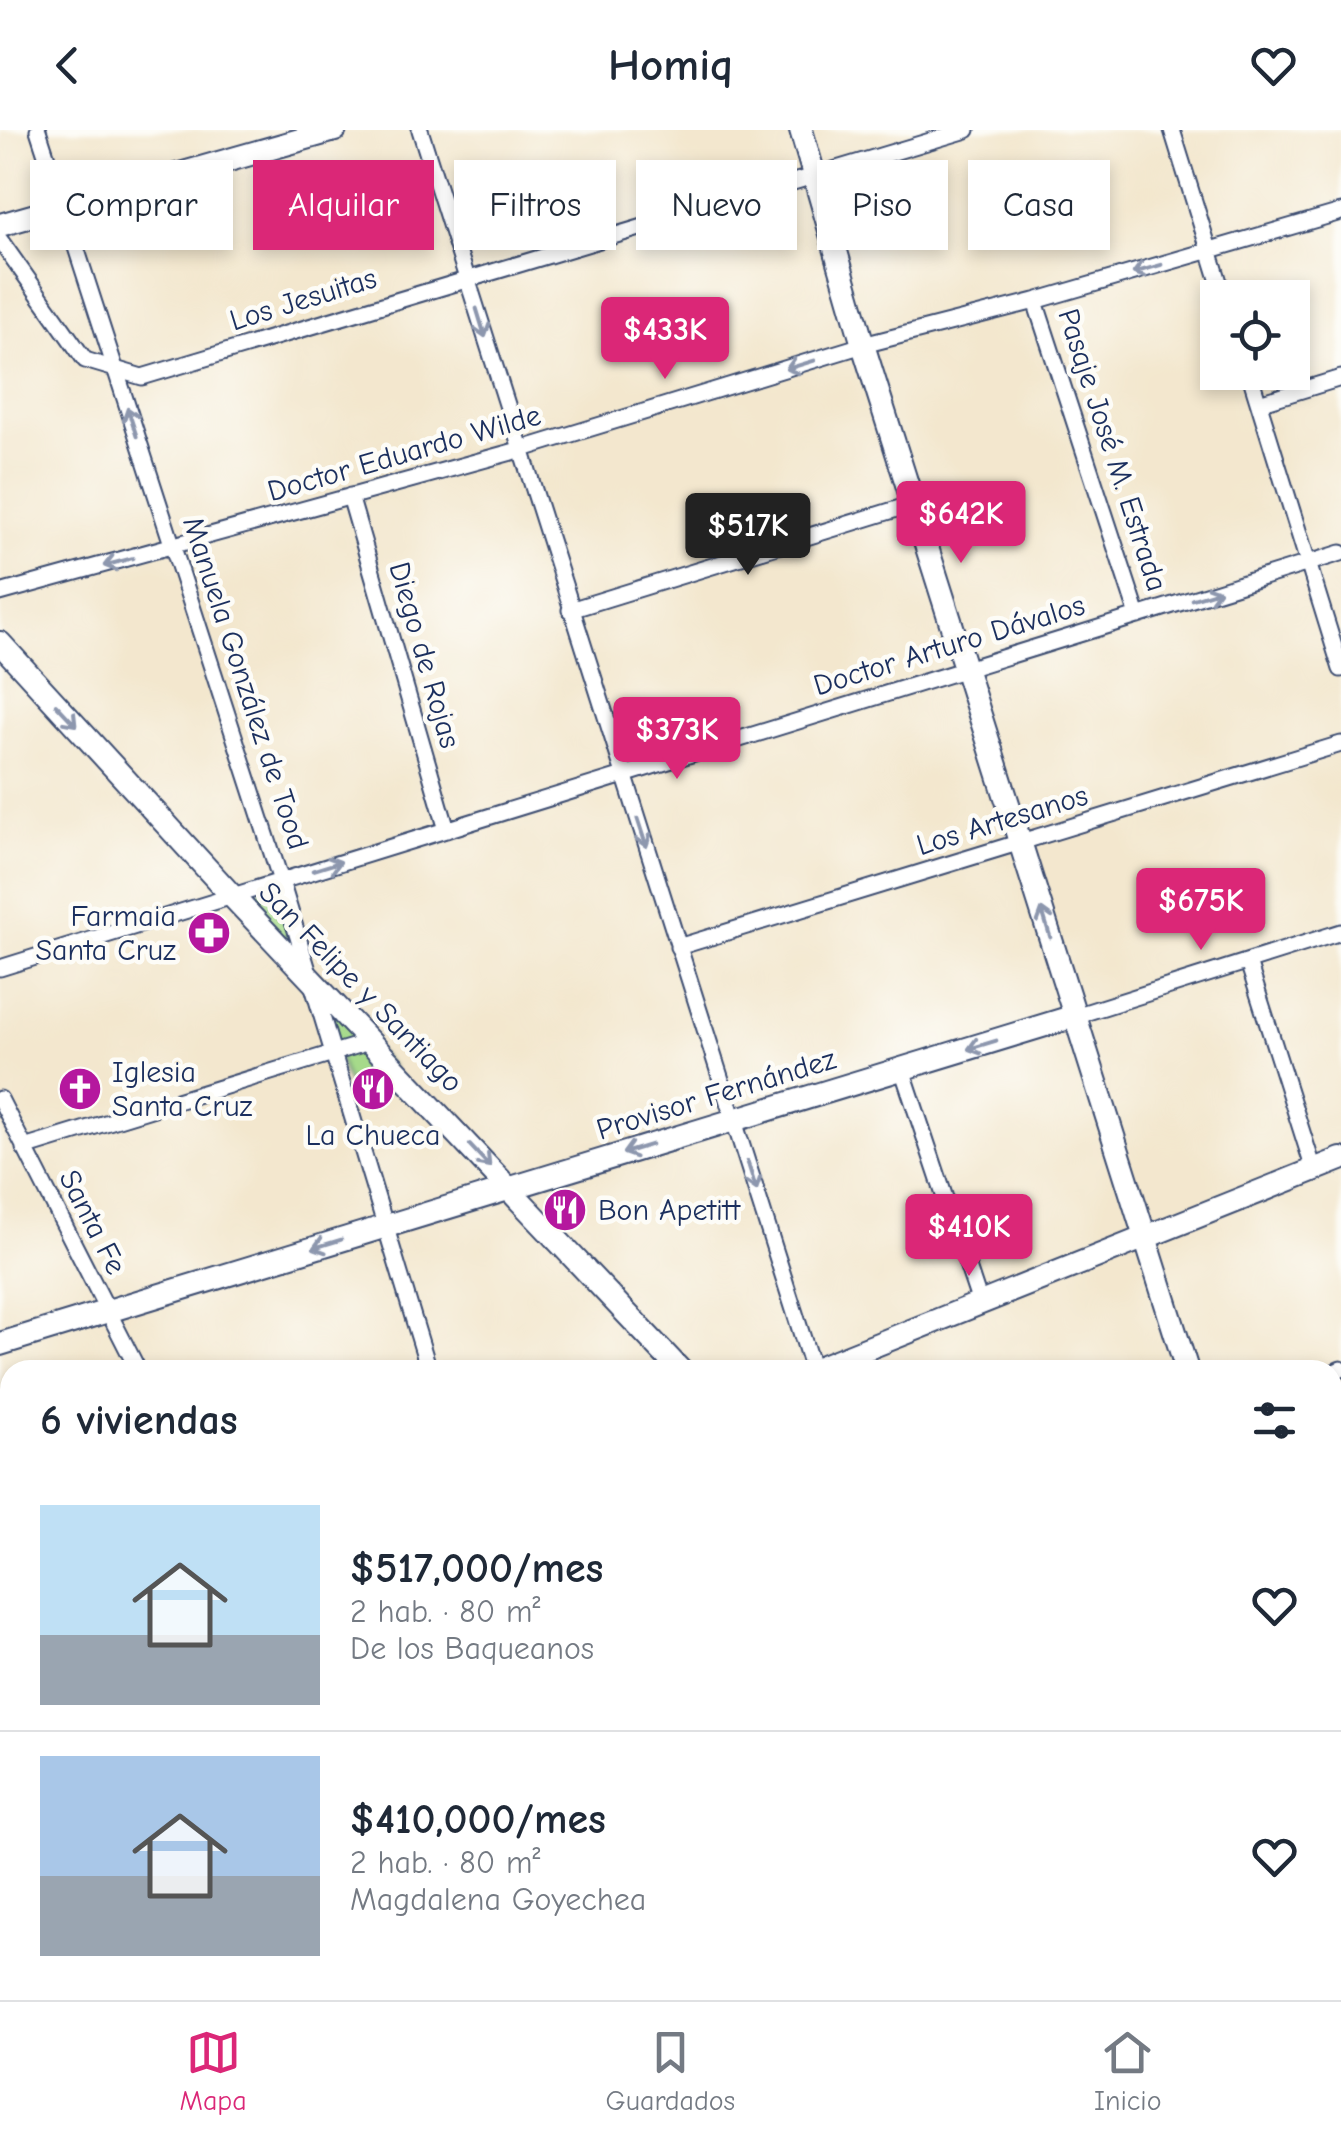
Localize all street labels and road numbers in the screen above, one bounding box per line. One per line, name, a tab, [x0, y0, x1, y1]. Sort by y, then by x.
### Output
street label: Los Jesuitas	[225, 261, 381, 338]
street label: Pasaje José M. Estrada	[1050, 304, 1175, 596]
street label: Doctor Eduardo Wilde	[263, 398, 545, 509]
street label: Manuela González de Tood	[175, 513, 316, 854]
street label: Diego de Rojas	[381, 558, 468, 752]
street label: Doctor Arturo Dávalos	[809, 588, 1089, 703]
street label: Los Artesanos	[912, 778, 1092, 863]
street label: San Felipe y Santiago	[251, 875, 470, 1100]
street label: Provisor Fernández	[592, 1041, 840, 1148]
street label: Santa Fe	[51, 1164, 134, 1280]

